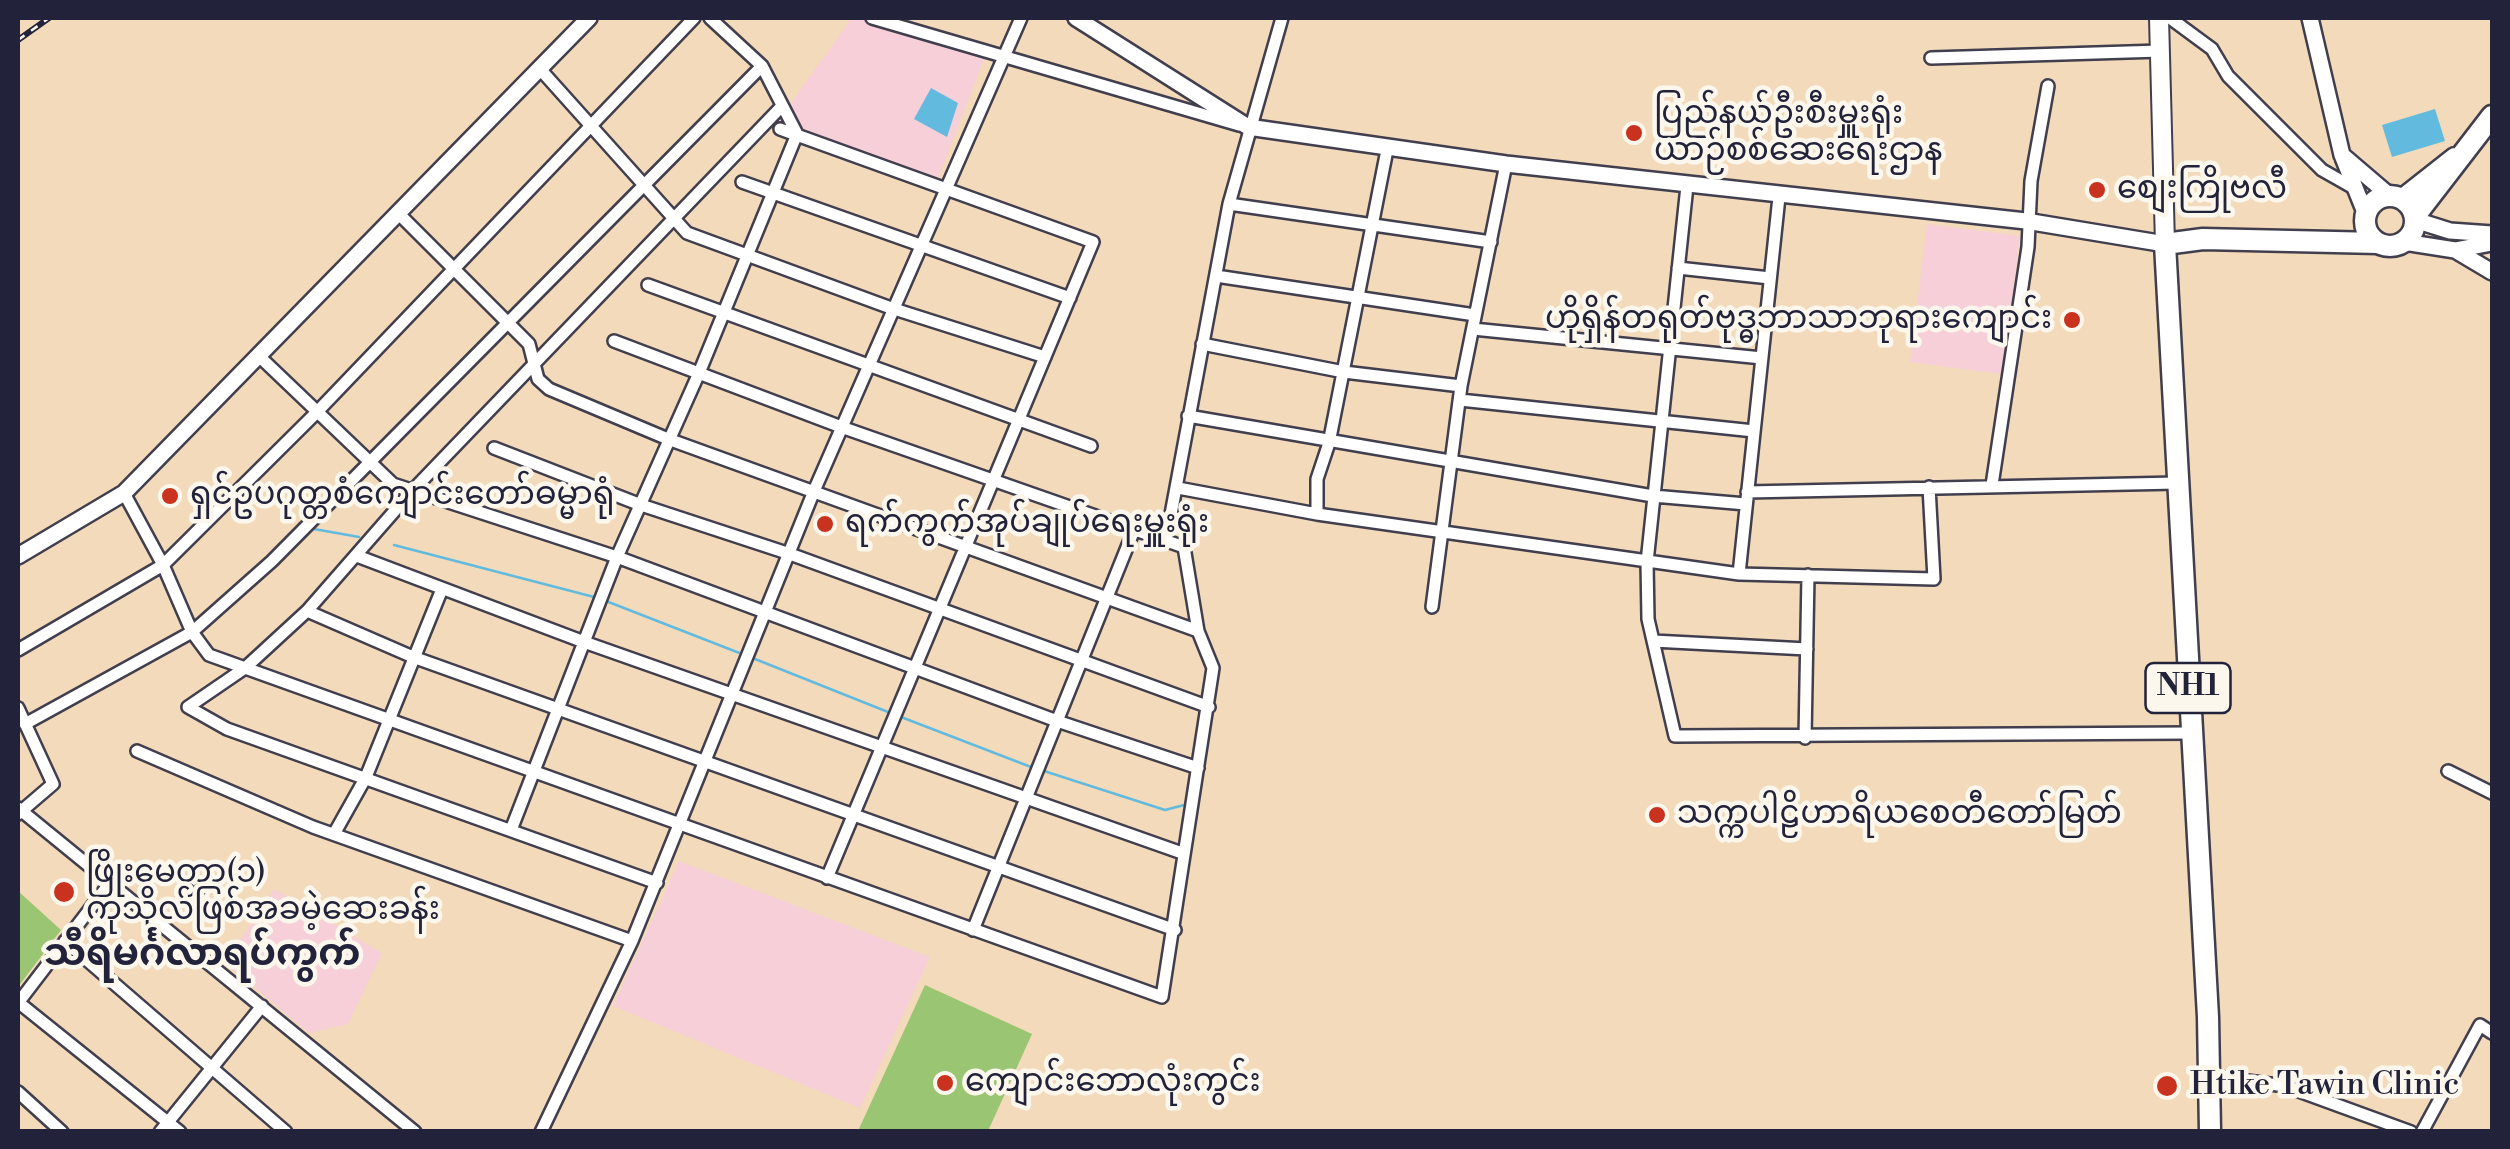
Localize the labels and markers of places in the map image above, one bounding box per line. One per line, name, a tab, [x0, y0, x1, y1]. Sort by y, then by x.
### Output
place label: ပြည်နယ်ဦးစီးမှူးရုံး ယာဉ်စစ်ဆေးရေးဌာန	[1654, 96, 1943, 171]
marker: ပြည်နယ်ဦးစီးမှူးရုံး ယာဉ်စစ်ဆေးရေးဌာန	[1623, 122, 1645, 144]
place label: စျေးကြိုဗလီ	[2117, 171, 2287, 209]
marker: စျေးကြိုဗလီ	[2086, 179, 2108, 201]
place label: ဟိုရှိန်တရုတ်ဗုဒ္ဓဘာသာဘုရားကျောင်း	[1545, 301, 2052, 339]
marker: ဟိုရှိန်တရုတ်ဗုဒ္ဓဘာသာဘုရားကျောင်း	[2061, 309, 2083, 331]
place label: ရှင်ဥပဂုတ္တစံကျောင်းတော်ဓမ္မာရုံ	[190, 477, 614, 515]
marker: ရှင်ဥပဂုတ္တစံကျောင်းတော်ဓမ္မာရုံ	[159, 485, 181, 507]
place label: ရက်ကွက်အုပ်ချုပ်ရေးမှူးရုံး	[845, 505, 1209, 543]
marker: ရက်ကွက်အုပ်ချုပ်ရေးမှူးရုံး	[814, 513, 836, 535]
place label: သက္ကပါဠိဟာရိယစေတီတော်မြတ်	[1677, 796, 2122, 834]
marker: သက္ကပါဠိဟာရိယစေတီတော်မြတ်	[1646, 804, 1668, 826]
place label: ဖြိုးမေတ္တာ(၁) ကုသိုလ်ဖြစ်အခမဲ့ဆေးခန်း	[86, 855, 440, 930]
marker: ဖြိုးမေတ္တာ(၁) ကုသိုလ်ဖြစ်အခမဲ့ဆေးခန်း	[51, 879, 77, 905]
place label: ကျောင်းဘောလုံးကွင်း	[965, 1064, 1261, 1102]
place label: Htike Tawin Clinic	[2190, 1067, 2459, 1105]
marker: ကျောင်းဘောလုံးကွင်း	[934, 1072, 956, 1094]
marker: Htike Tawin Clinic	[2154, 1073, 2180, 1099]

